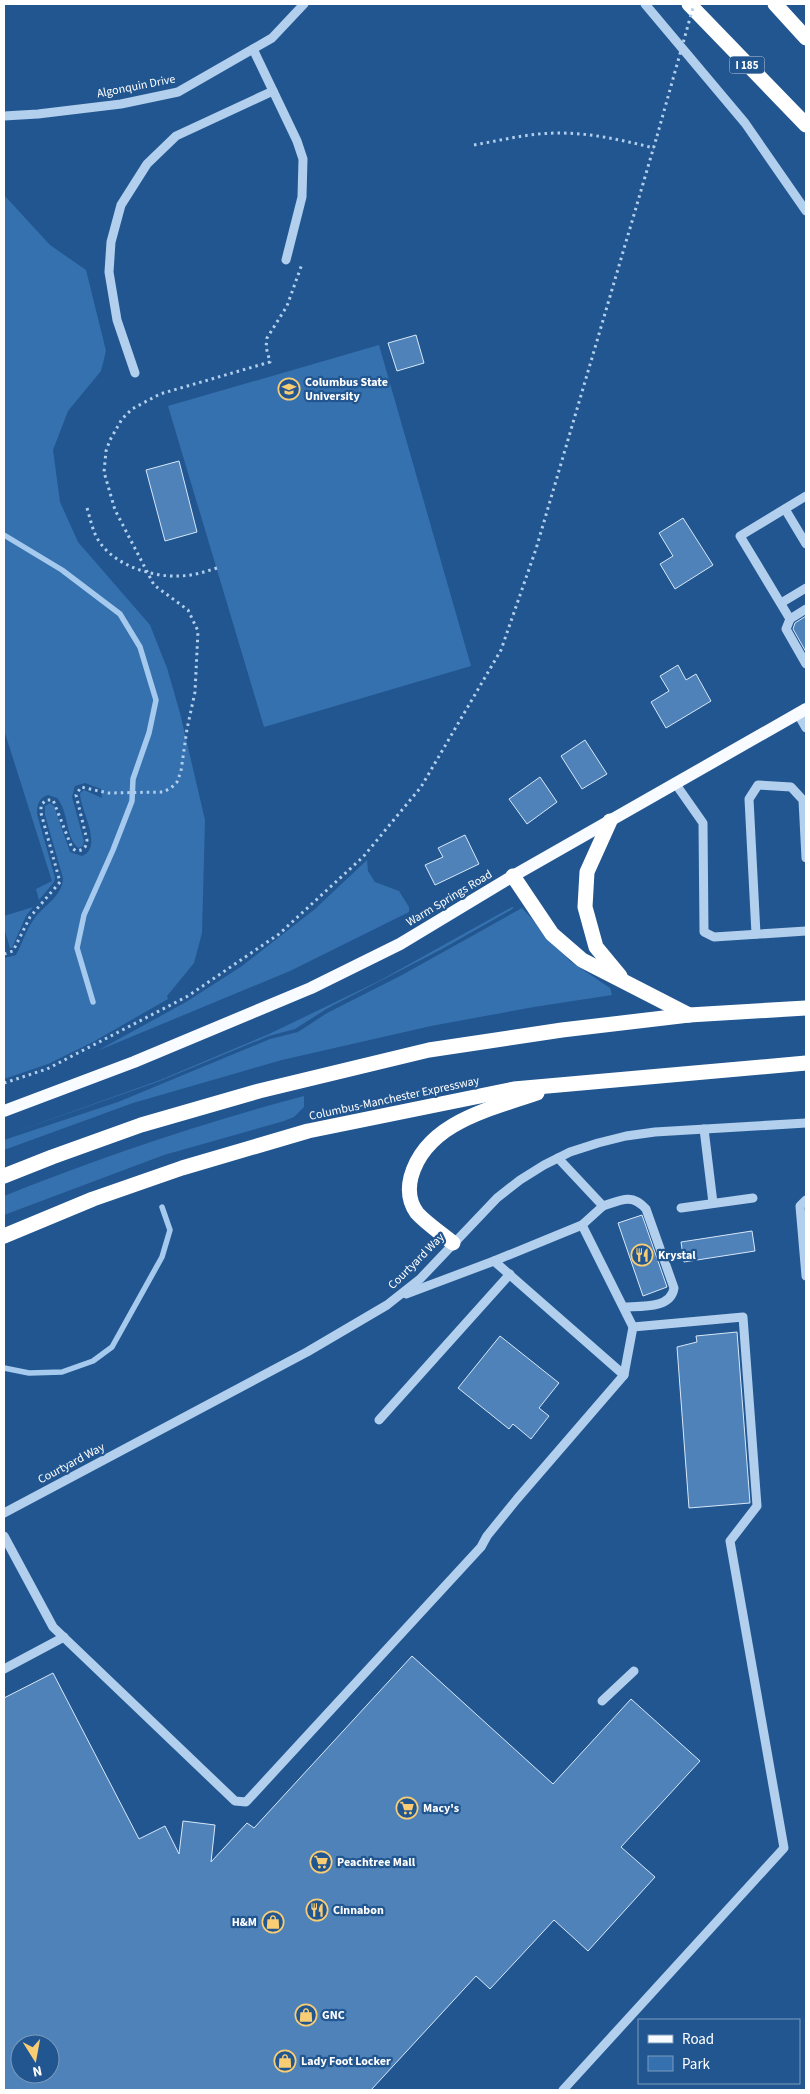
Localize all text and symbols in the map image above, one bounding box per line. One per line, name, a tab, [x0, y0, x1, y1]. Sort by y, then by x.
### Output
road number: I 185	[730, 56, 764, 74]
street label: Algonquin Drive	[95, 71, 177, 102]
place label: Columbus State University	[305, 374, 388, 405]
school or university icon: Columbus State University	[277, 377, 301, 401]
street label: Warm Springs Road	[403, 866, 496, 931]
street label: Columbus-Manchester Expressway	[307, 1072, 481, 1125]
street label: Courtyard Way	[384, 1229, 449, 1293]
restaurant icon: Krystal	[630, 1243, 654, 1267]
place label: Krystal	[658, 1247, 696, 1264]
street label: Courtyard Way	[35, 1438, 108, 1488]
supermarket icon: Macy's	[395, 1796, 419, 1820]
place label: Macy's	[423, 1800, 459, 1817]
supermarket icon: Peachtree Mall	[309, 1850, 333, 1874]
place label: Peachtree Mall	[337, 1854, 416, 1871]
restaurant icon: Cinnabon	[305, 1898, 329, 1922]
place label: Cinnabon	[333, 1902, 384, 1919]
shop icon: H&M	[261, 1910, 285, 1934]
place label: H&M	[232, 1914, 257, 1931]
shop icon: GNC	[294, 2003, 318, 2027]
place label: GNC	[322, 2007, 345, 2024]
legend	[638, 2019, 800, 2084]
text: Road	[682, 2029, 714, 2050]
north arrow	[10, 2034, 60, 2084]
shop icon: Lady Foot Locker	[273, 2049, 297, 2073]
place label: Lady Foot Locker	[301, 2053, 391, 2070]
text: Park	[682, 2054, 711, 2075]
text: N	[31, 2060, 44, 2081]

